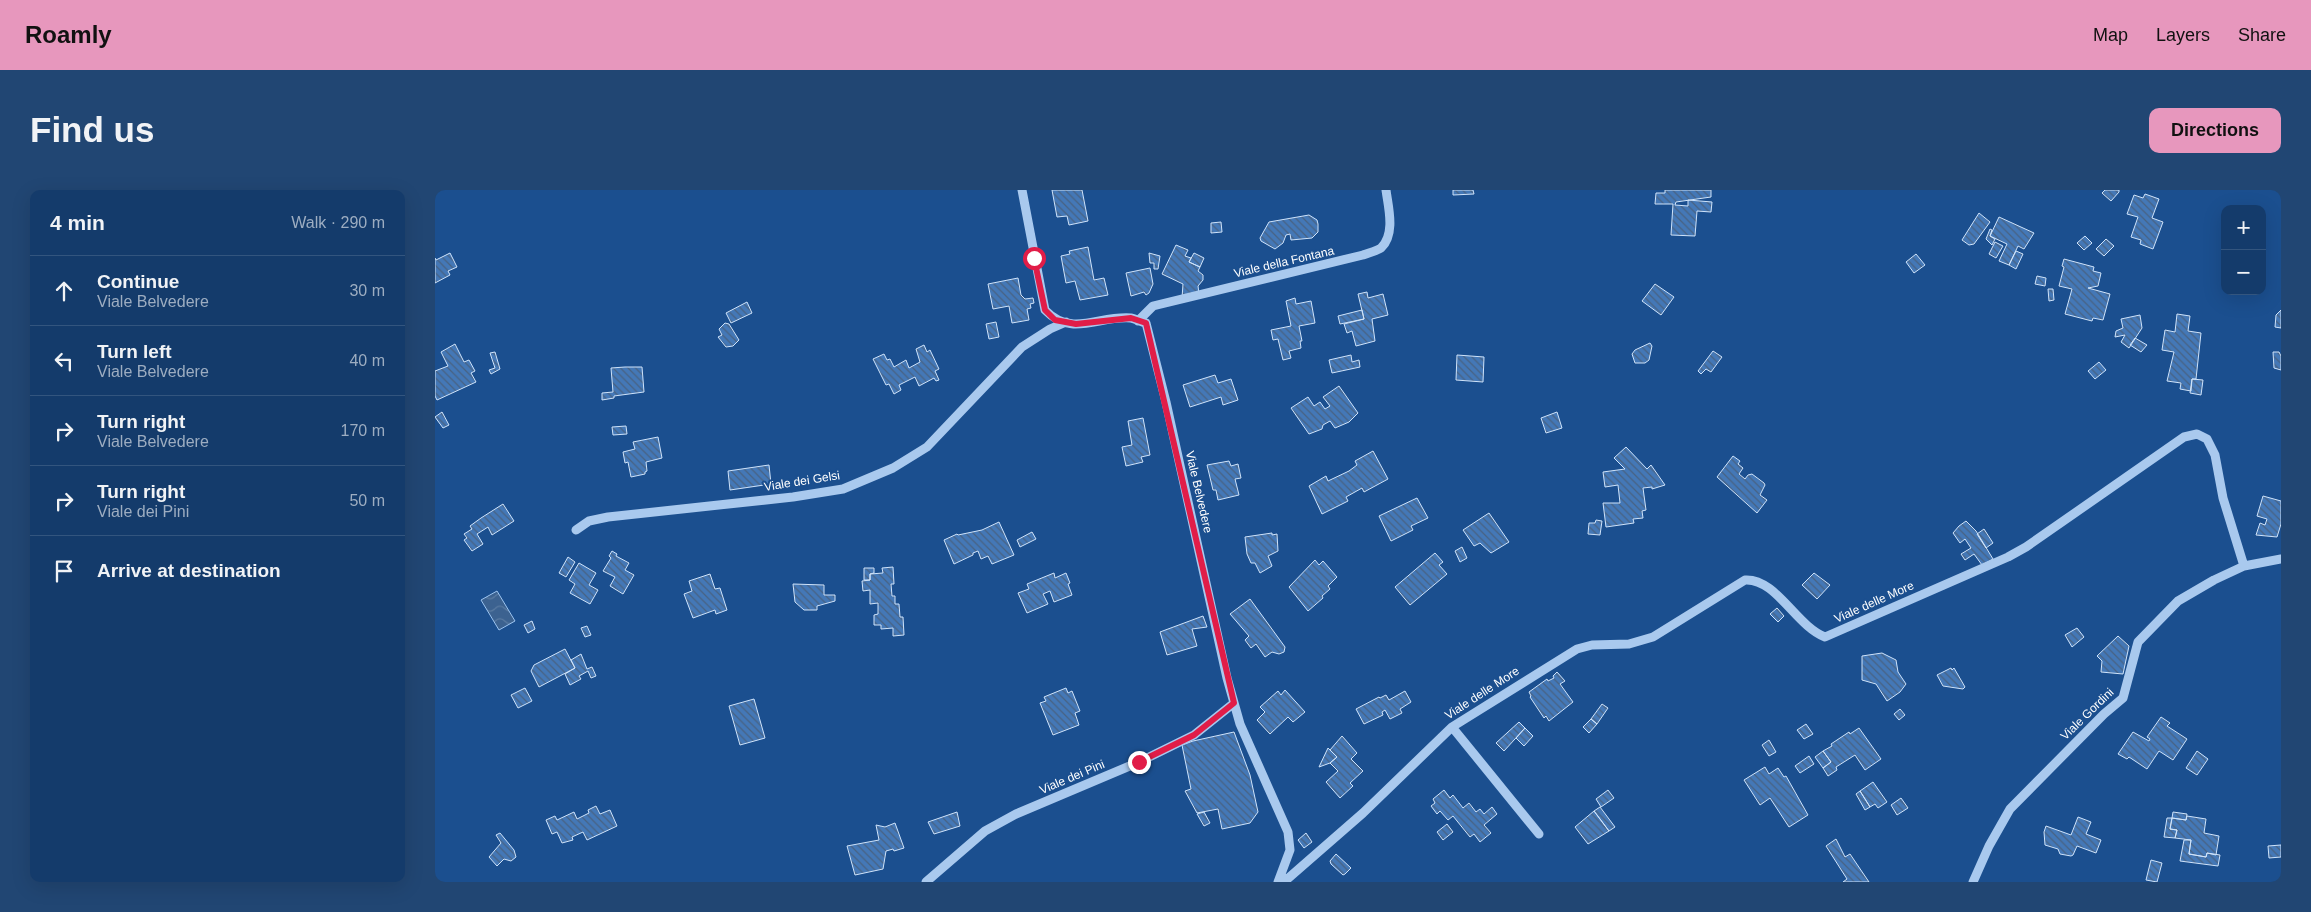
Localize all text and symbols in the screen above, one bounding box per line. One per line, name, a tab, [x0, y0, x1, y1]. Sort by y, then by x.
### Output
text: Roamly	[25, 21, 112, 48]
text: Map	[2093, 25, 2128, 45]
text: Layers	[2156, 25, 2210, 45]
text: Share	[2238, 25, 2286, 45]
button: Directions	[2149, 108, 2281, 153]
text: Find us	[30, 110, 154, 149]
map controls	[2221, 205, 2266, 295]
button: +	[2221, 205, 2266, 250]
text: 4 min	[50, 211, 105, 234]
text: Walk · 290 m	[291, 214, 385, 231]
street label: Viale della Fontana	[1232, 244, 1336, 280]
route start	[1023, 247, 1046, 270]
button: −	[2221, 250, 2266, 295]
text: Continue	[97, 271, 179, 292]
icon: ahead	[50, 277, 78, 305]
text: 30 m	[349, 282, 385, 299]
text: Viale Belvedere	[97, 293, 209, 310]
text: Turn left	[97, 341, 172, 362]
icon: left	[50, 347, 78, 375]
text: 40 m	[349, 352, 385, 369]
text: Viale Belvedere	[97, 363, 209, 380]
text: Turn right	[97, 411, 185, 432]
icon: right	[50, 417, 78, 445]
text: 170 m	[341, 422, 385, 439]
text: Viale Belvedere	[97, 433, 209, 450]
street label: Viale Belvedere	[1183, 450, 1215, 535]
street label: Viale dei Gelsi	[763, 468, 841, 494]
text: Turn right	[97, 481, 185, 502]
icon: right	[50, 487, 78, 515]
text: 50 m	[349, 492, 385, 509]
text: Viale dei Pini	[97, 503, 189, 520]
icon: arrive	[50, 557, 78, 585]
text: Arrive at destination	[97, 560, 281, 581]
street label: Viale delle More	[1832, 578, 1916, 626]
street label: Viale delle More	[1442, 664, 1522, 722]
street label: Viale Gordini	[2058, 685, 2116, 743]
route end	[1128, 751, 1151, 774]
street label: Viale dei Pini	[1037, 757, 1107, 797]

